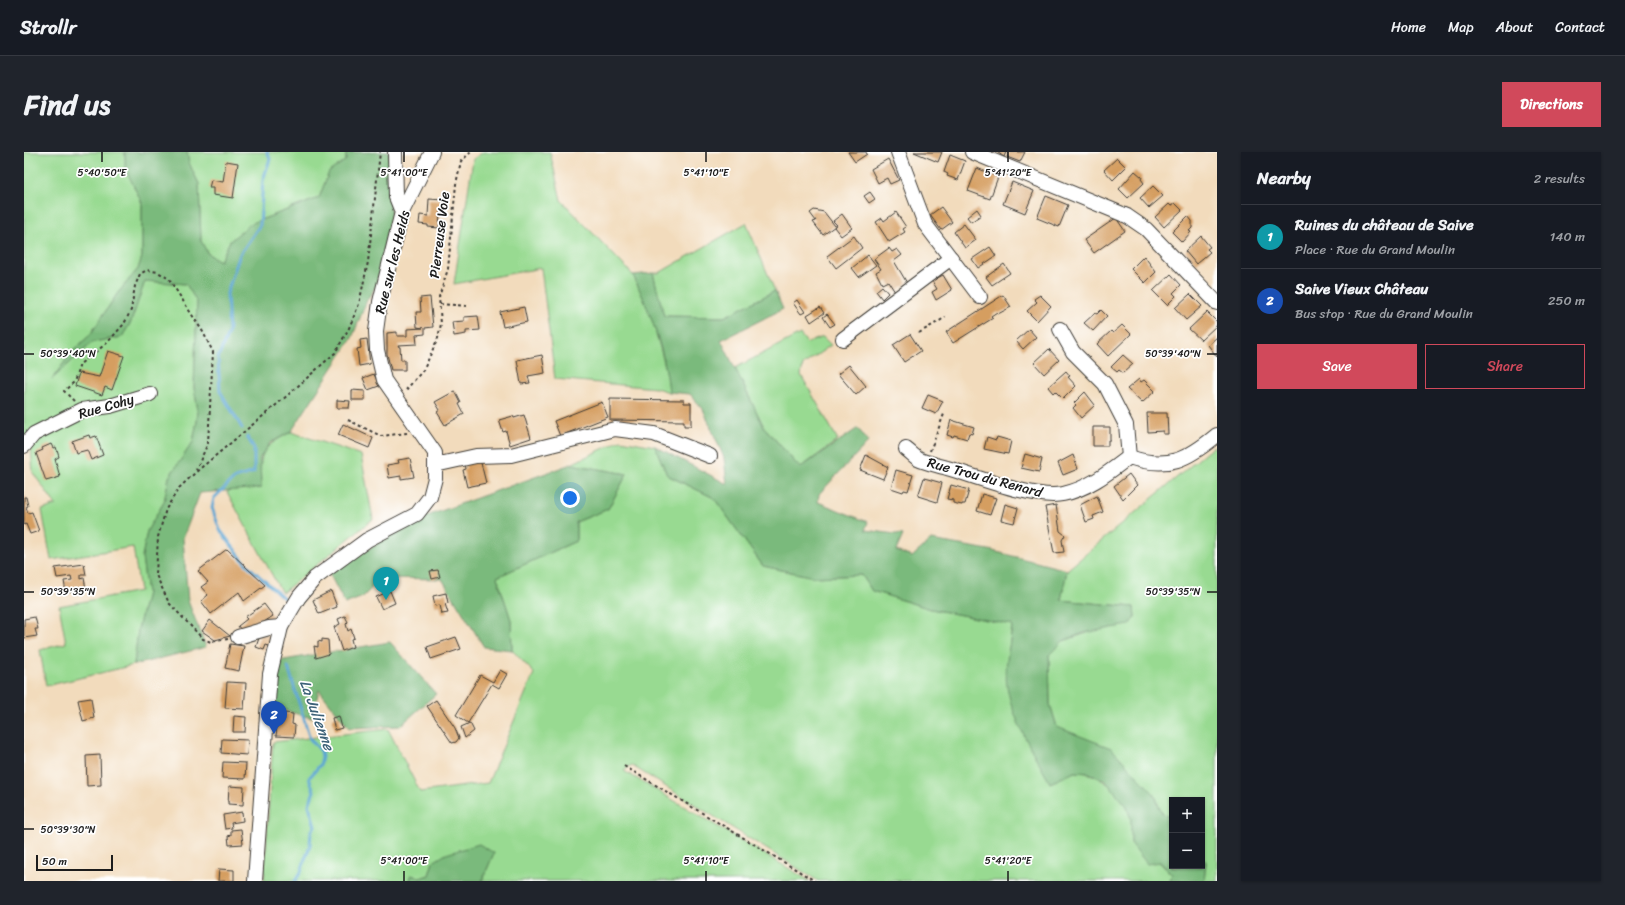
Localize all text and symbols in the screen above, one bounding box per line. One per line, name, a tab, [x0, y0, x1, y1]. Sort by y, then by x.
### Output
text: Strollr	[20, 11, 76, 44]
text: Home	[1391, 15, 1426, 40]
text: Map	[1448, 15, 1474, 40]
text: About	[1496, 15, 1533, 40]
text: Contact	[1555, 15, 1605, 40]
text: Find us	[24, 80, 111, 129]
button: Directions	[1502, 82, 1601, 127]
text: Nearby	[1257, 163, 1311, 193]
text: 5°40'50"E	[78, 164, 128, 182]
text: 5°41'00"E	[381, 164, 429, 182]
text: 5°41'10"E	[684, 164, 730, 182]
text: 5°41'20"E	[985, 164, 1033, 182]
text: 2 results	[1534, 167, 1585, 190]
street label: Pierreuse Voie	[422, 190, 457, 280]
street label: Rue sur les Heids	[368, 208, 417, 316]
text: Ruines du château de Saive	[1295, 212, 1474, 238]
text: 1	[1267, 225, 1273, 248]
text: 140 m	[1550, 225, 1585, 248]
text: Place · Rue du Grand Moulin	[1295, 238, 1455, 261]
text: Saive Vieux Château	[1295, 276, 1428, 302]
text: 2	[1266, 289, 1274, 312]
text: 250 m	[1548, 289, 1585, 312]
text: Bus stop · Rue du Grand Moulin	[1295, 302, 1473, 325]
button: Save	[1257, 344, 1417, 389]
button: Share	[1425, 344, 1585, 389]
text: 50°39'40"N	[40, 345, 96, 363]
text: 50°39'40"N	[1145, 345, 1201, 363]
street label: Rue Cohy	[75, 386, 138, 426]
street label: Rue Trou du Renard	[924, 450, 1047, 505]
your location	[560, 488, 580, 508]
pin: 1	[373, 567, 399, 600]
text: 50°39'35"N	[41, 583, 95, 601]
text: 50°39'35"N	[1146, 583, 1200, 601]
water label: La Julienne	[292, 676, 342, 755]
pin: 2	[261, 701, 287, 734]
map controls	[1169, 797, 1205, 869]
button: +	[1169, 797, 1205, 833]
text: 50°39'30"N	[41, 821, 96, 839]
button: −	[1169, 833, 1205, 869]
text: 50 m	[42, 852, 67, 871]
text: 5°41'00"E	[381, 852, 429, 870]
text: 5°41'10"E	[684, 852, 730, 870]
text: 5°41'20"E	[985, 852, 1033, 870]
scale bar	[36, 853, 113, 872]

